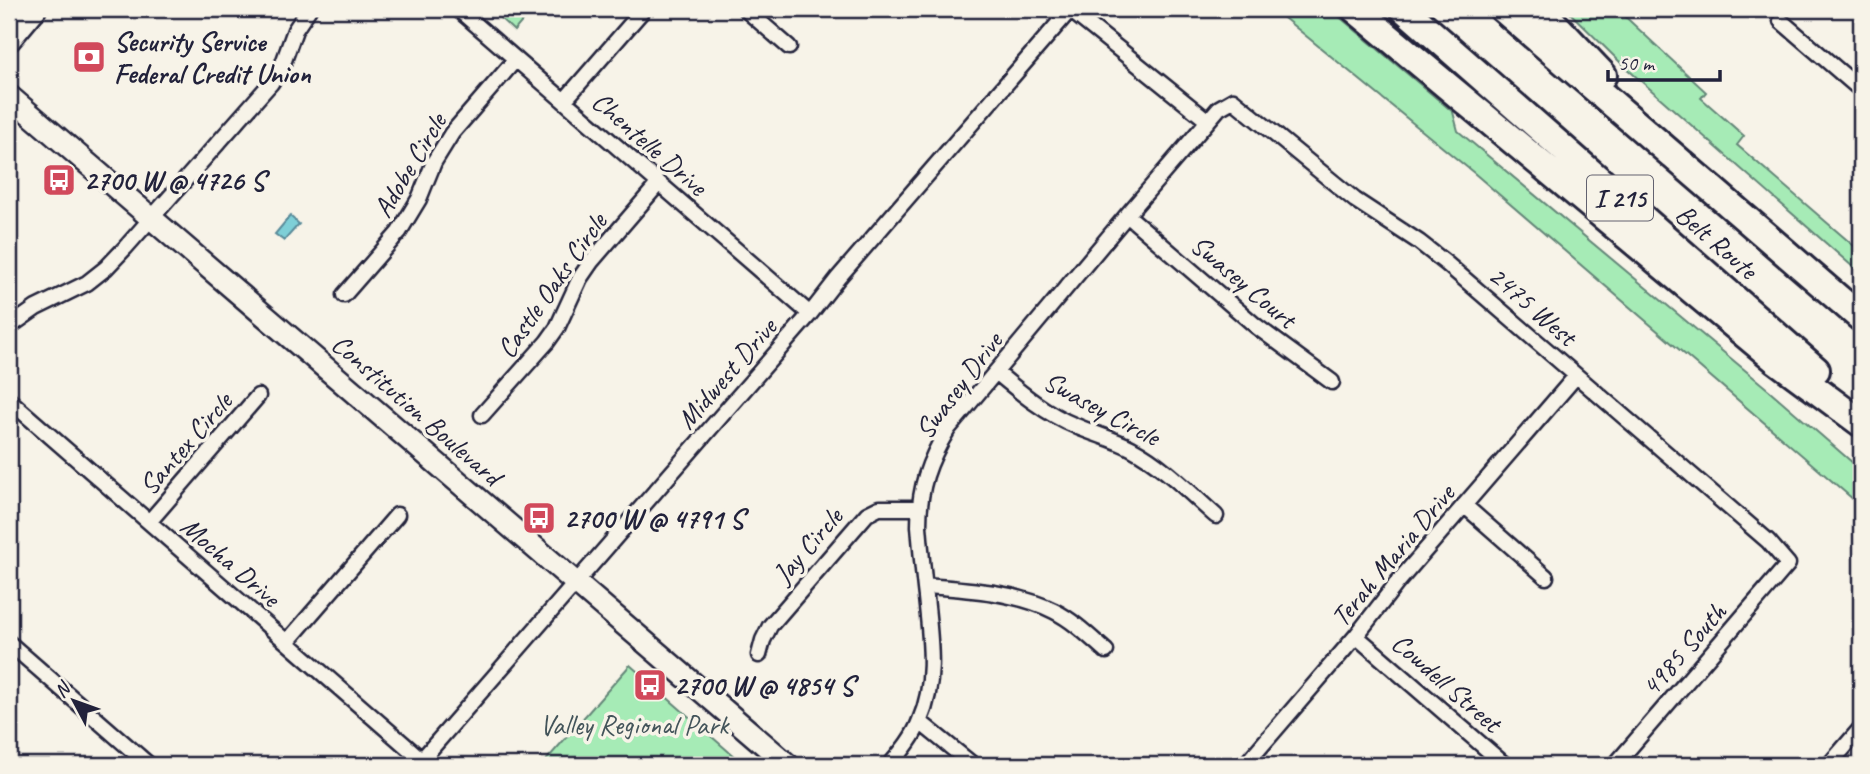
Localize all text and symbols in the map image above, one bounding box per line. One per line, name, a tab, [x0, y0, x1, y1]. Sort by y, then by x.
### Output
place label: Security Service Federal Credit Union	[114, 24, 312, 91]
bank icon: Security Service Federal Credit Union	[70, 38, 108, 76]
scale bar	[1608, 38, 1720, 82]
text: 50 m	[1618, 50, 1656, 76]
street label: Chentelle Drive	[585, 84, 716, 204]
street label: Adobe Circle	[365, 105, 455, 224]
bus stop icon: 2700 W @ 4726 S	[40, 161, 78, 199]
place label: 2700 W @ 4726 S	[84, 163, 270, 198]
road number: I 215	[1587, 176, 1653, 220]
street label: Belt Route	[1668, 196, 1766, 288]
street label: Castle Oaks Circle	[489, 204, 615, 365]
street label: Swasey Court	[1184, 227, 1306, 337]
street label: 2475 West	[1481, 258, 1586, 355]
street label: Midwest Drive	[669, 309, 785, 436]
street label: Swasey Drive	[907, 324, 1011, 446]
street label: Constitution Boulevard	[324, 326, 512, 495]
street label: Swasey Circle	[1038, 363, 1168, 455]
street label: Santex Circle	[131, 383, 241, 502]
street label: Terah Maria Drive	[1323, 476, 1463, 634]
bus stop icon: 2700 W @ 4791 S	[520, 499, 558, 537]
street label: Jay Circle	[764, 499, 851, 592]
place label: 2700 W @ 4791 S	[564, 501, 750, 536]
street label: Mocha Drive	[174, 509, 289, 615]
street label: 4985 South	[1633, 594, 1734, 703]
street label: Cowdell Street	[1385, 625, 1511, 741]
north arrow	[38, 666, 108, 736]
bus stop icon: 2700 W @ 4854 S	[631, 666, 669, 704]
place label: 2700 W @ 4854 S	[674, 668, 860, 703]
text: N	[49, 676, 77, 703]
park label: Valley Regional Park	[540, 707, 730, 742]

